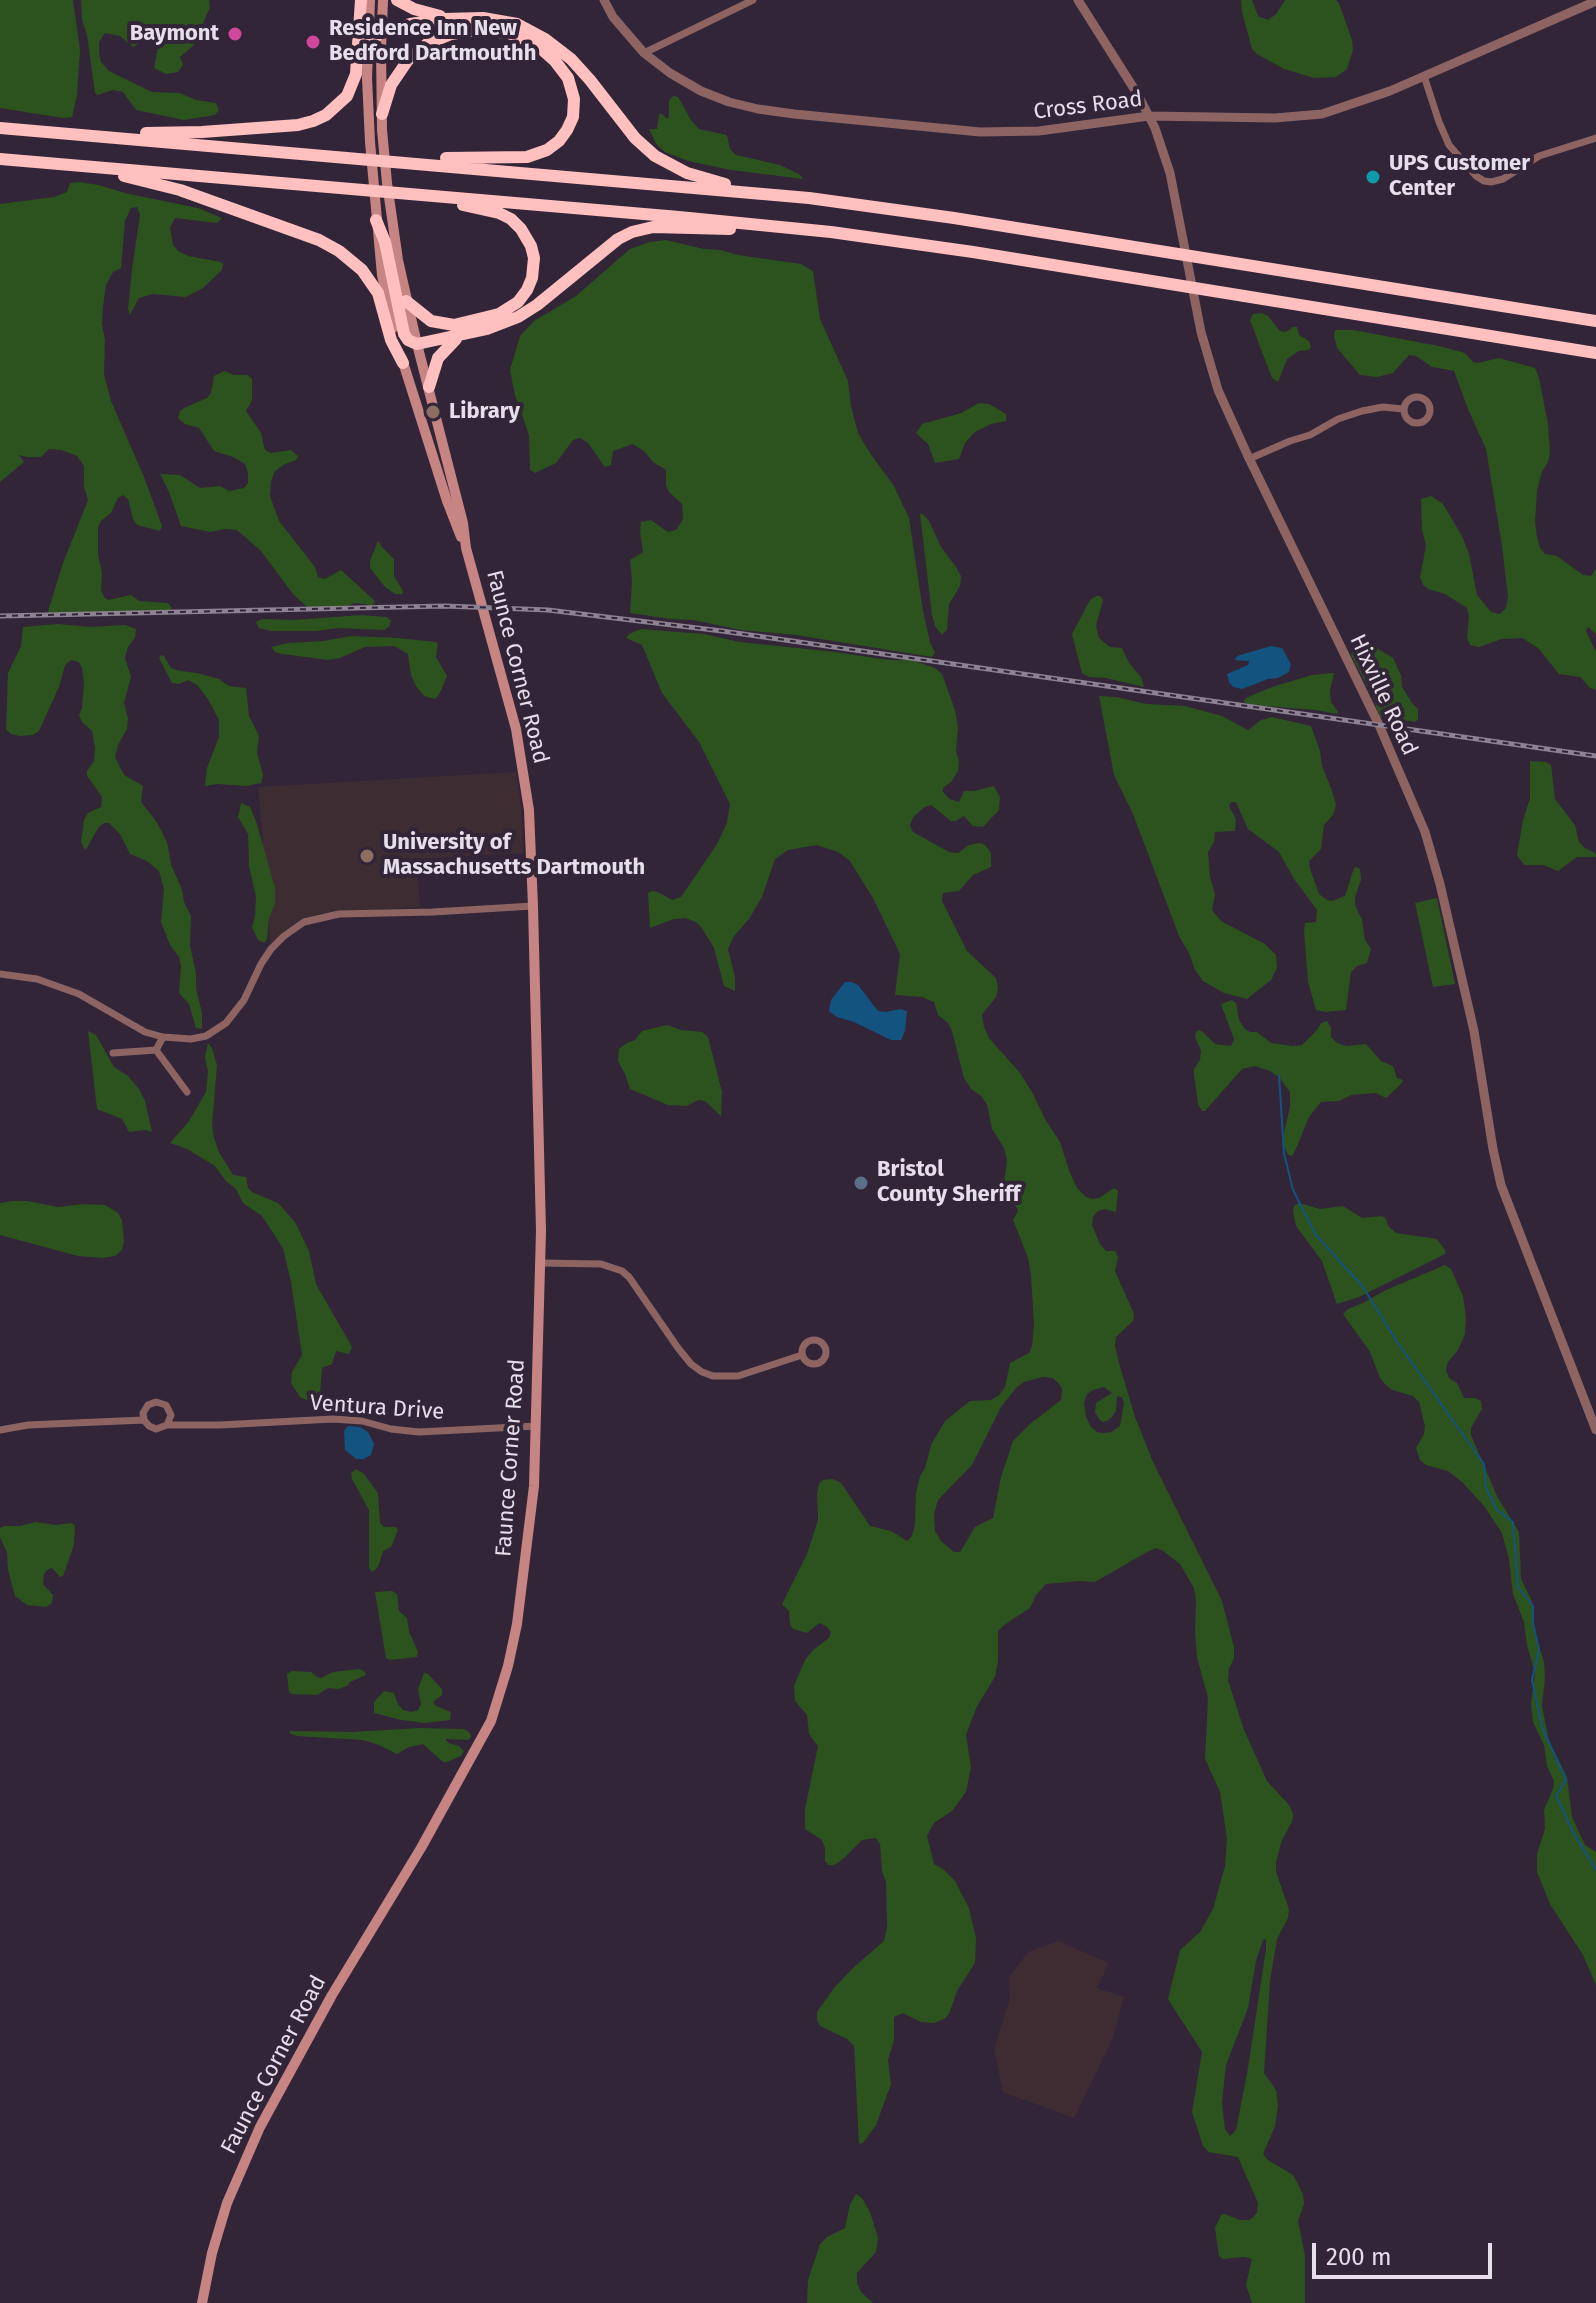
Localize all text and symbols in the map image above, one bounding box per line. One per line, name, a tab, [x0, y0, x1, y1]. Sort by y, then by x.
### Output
place label: Residence Inn New Bedford Dartmouthh	[329, 16, 536, 68]
place label: Baymont	[130, 21, 219, 47]
marker: Baymont	[226, 25, 244, 43]
marker: Residence Inn New Bedford Dartmouthh	[304, 33, 322, 51]
street label: Cross Road	[1032, 86, 1144, 126]
place label: UPS Customer Center	[1389, 151, 1530, 202]
marker: UPS Customer Center	[1364, 168, 1382, 186]
place label: Library	[449, 399, 520, 425]
marker: Library	[424, 403, 442, 421]
street label: Faunce Corner Road	[480, 568, 554, 766]
street label: Hixville Road	[1344, 630, 1422, 760]
place label: University of Massachusetts Dartmouth	[383, 830, 645, 882]
marker: University of Massachusetts Dartmouth	[358, 847, 376, 865]
place label: Bristol County Sheriff	[877, 1157, 1020, 1208]
marker: Bristol County Sheriff	[852, 1174, 870, 1192]
street label: Faunce Corner Road	[491, 1358, 531, 1558]
street label: Ventura Drive	[309, 1390, 445, 1426]
street label: Faunce Corner Road	[216, 1971, 332, 2159]
scale bar	[1316, 2227, 1496, 2277]
text: 200 m	[1326, 2243, 1392, 2271]

